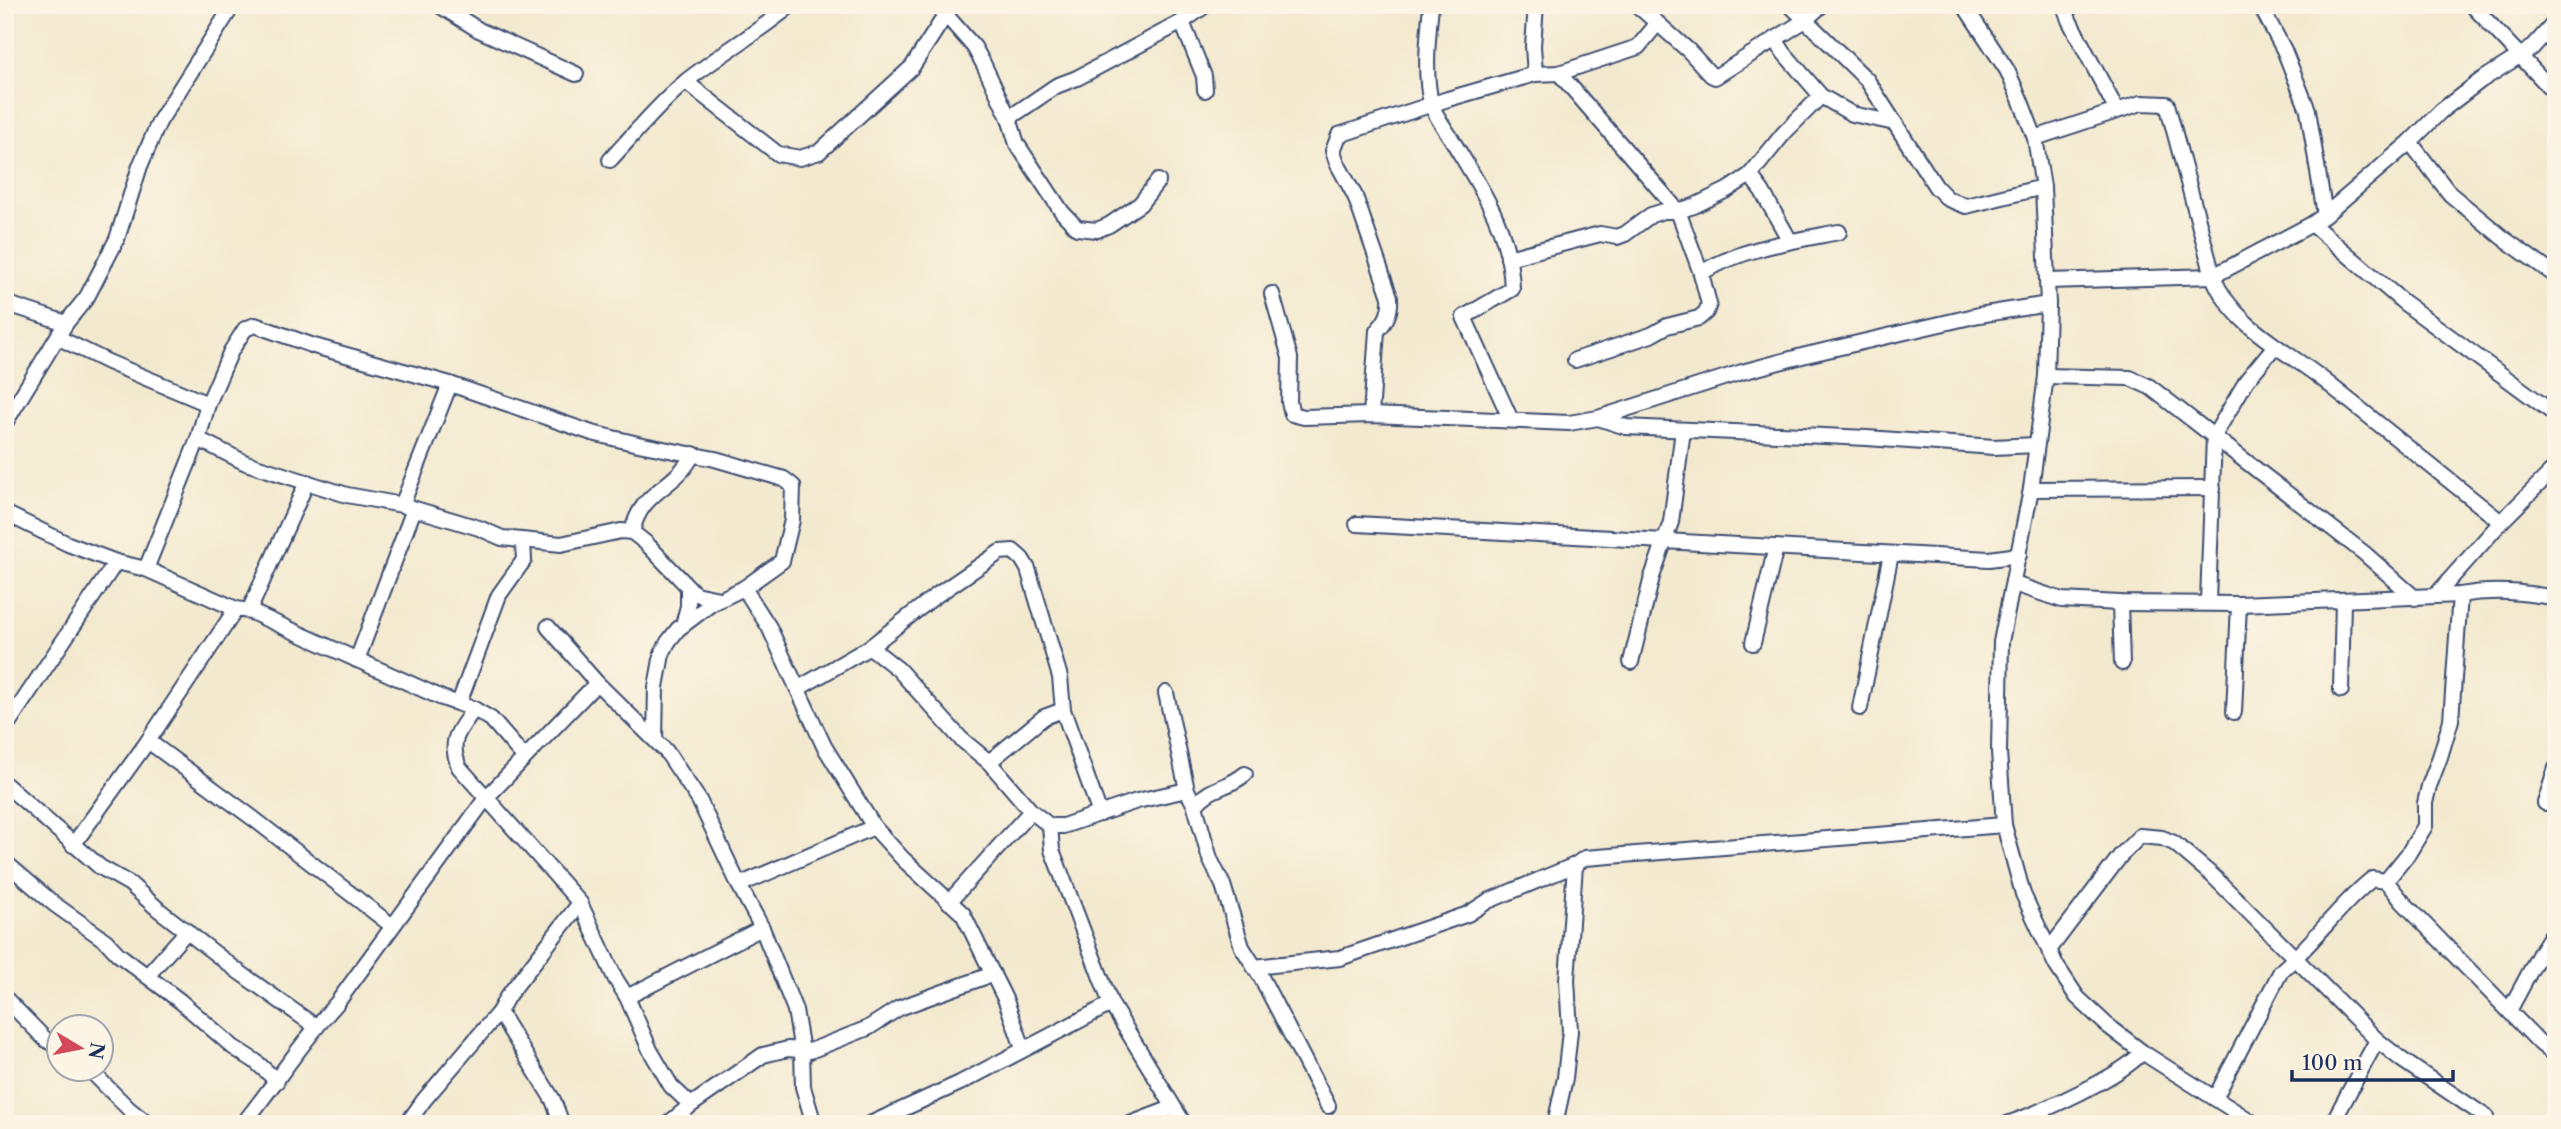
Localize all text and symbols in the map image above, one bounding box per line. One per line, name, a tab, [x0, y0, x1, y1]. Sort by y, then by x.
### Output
north arrow	[46, 1014, 116, 1084]
scale bar	[2292, 1038, 2452, 1082]
text: N	[83, 1041, 109, 1061]
text: 100 m	[2302, 1050, 2363, 1075]

